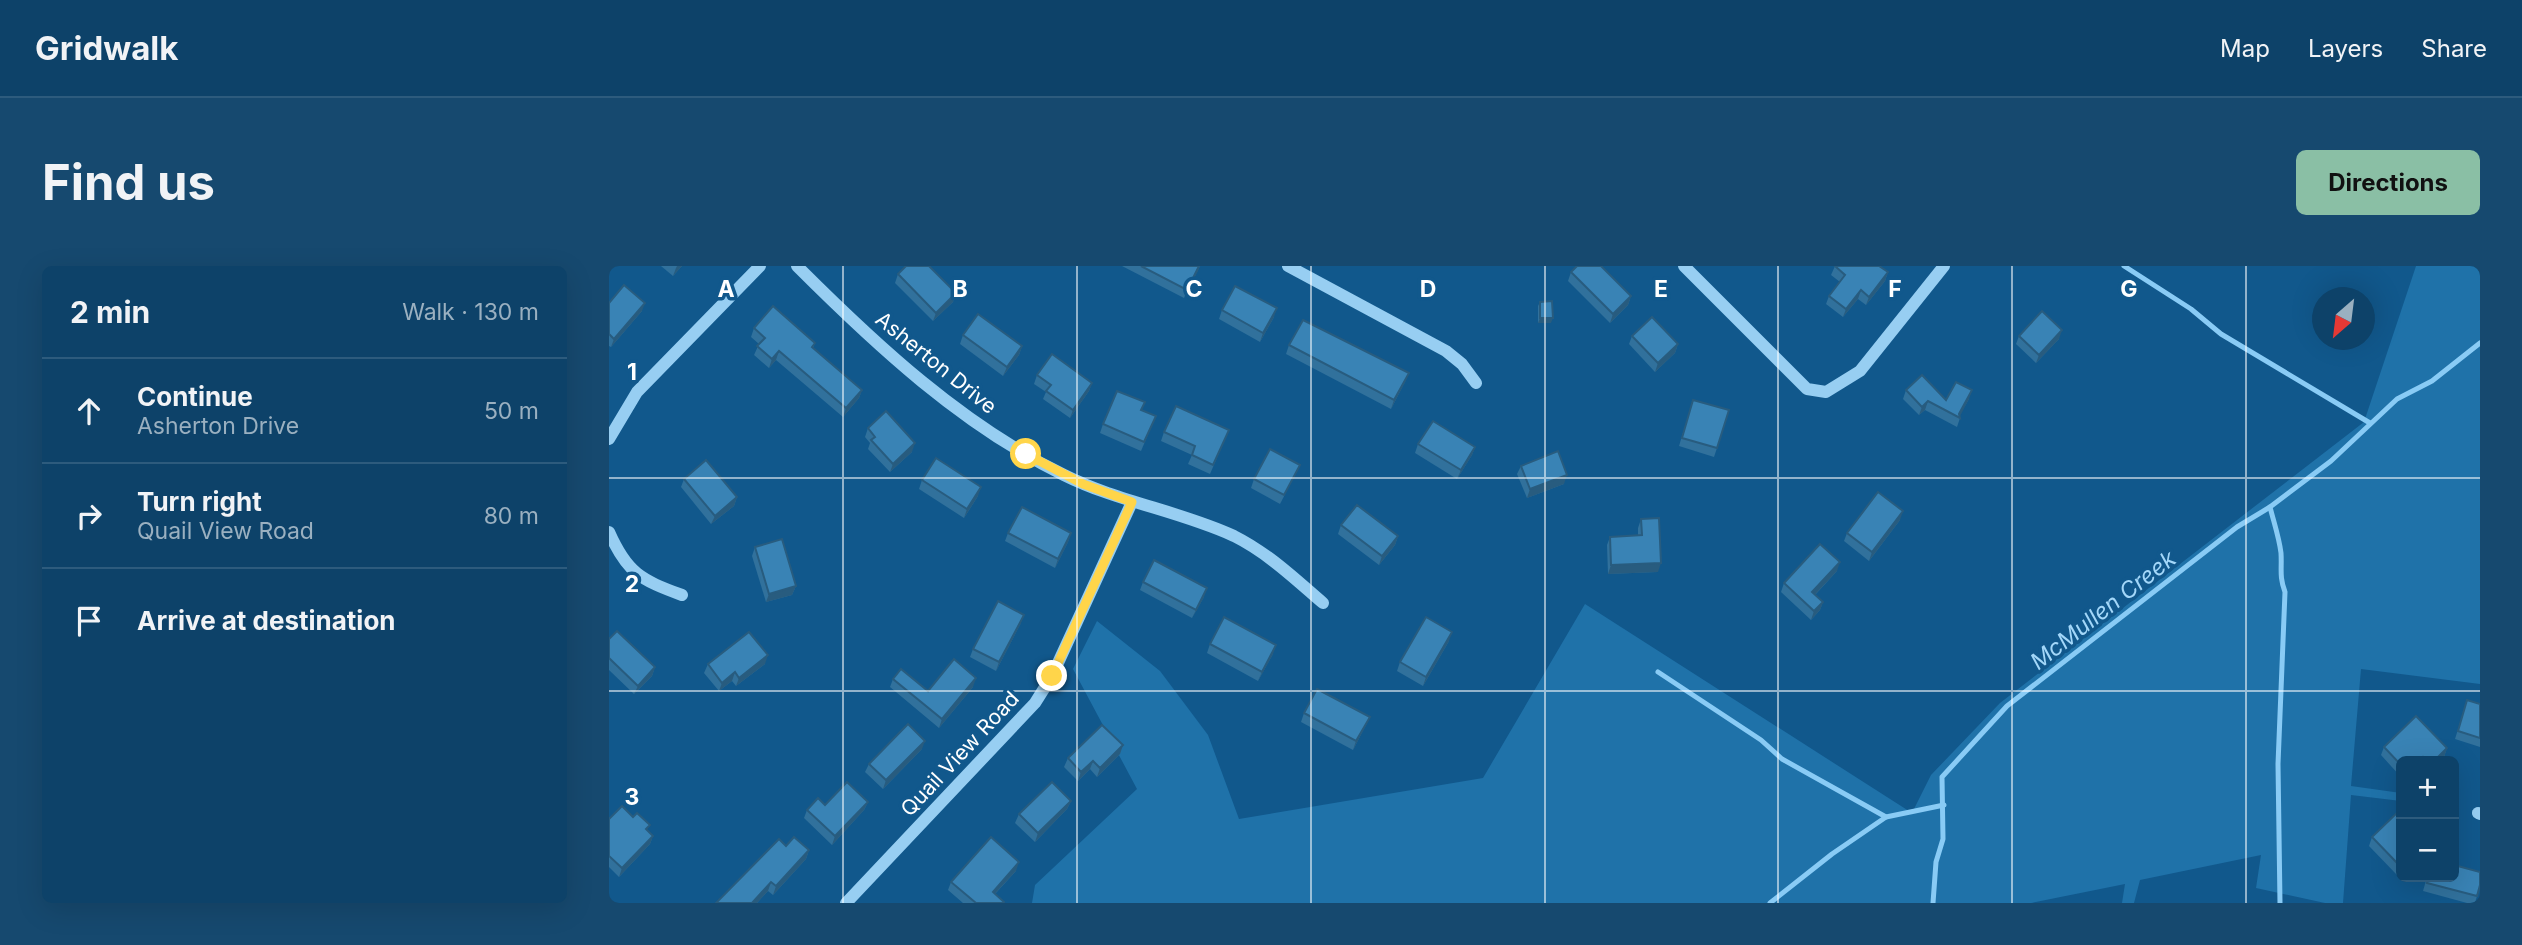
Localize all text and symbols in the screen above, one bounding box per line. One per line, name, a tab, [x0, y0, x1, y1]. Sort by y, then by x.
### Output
text: Gridwalk	[35, 28, 178, 68]
text: Map	[2220, 34, 2270, 63]
text: Layers	[2308, 34, 2383, 63]
text: Share	[2421, 34, 2487, 63]
button: Directions	[2296, 150, 2480, 215]
text: Find us	[42, 153, 215, 212]
text: A	[717, 275, 735, 303]
text: B	[952, 275, 968, 303]
text: C	[1185, 275, 1203, 303]
text: D	[1420, 275, 1436, 303]
text: E	[1654, 275, 1668, 303]
text: F	[1888, 275, 1902, 303]
text: G	[2120, 275, 2138, 303]
north arrow	[2312, 287, 2375, 350]
text: 2 min	[70, 294, 150, 330]
text: Walk · 130 m	[402, 298, 539, 326]
street label: Asherton Drive	[871, 306, 1002, 419]
text: 1	[627, 358, 637, 386]
text: Continue	[137, 381, 253, 412]
icon: ahead	[70, 392, 108, 430]
text: 50 m	[484, 397, 539, 425]
text: Asherton Drive	[137, 412, 299, 440]
route start	[1010, 438, 1041, 469]
text: Turn right	[137, 486, 262, 517]
icon: right	[70, 497, 108, 535]
text: 80 m	[484, 502, 539, 530]
text: Quail View Road	[137, 517, 314, 545]
water label: McMullen Creek	[2025, 544, 2182, 676]
text: 2	[625, 570, 639, 598]
icon: arrive	[70, 602, 108, 640]
text: Arrive at destination	[137, 605, 396, 636]
route end	[1036, 660, 1067, 691]
street label: Quail View Road	[895, 686, 1024, 821]
map controls	[2396, 756, 2459, 882]
button: +	[2396, 756, 2459, 819]
text: 3	[625, 783, 639, 811]
button: −	[2396, 819, 2459, 882]

